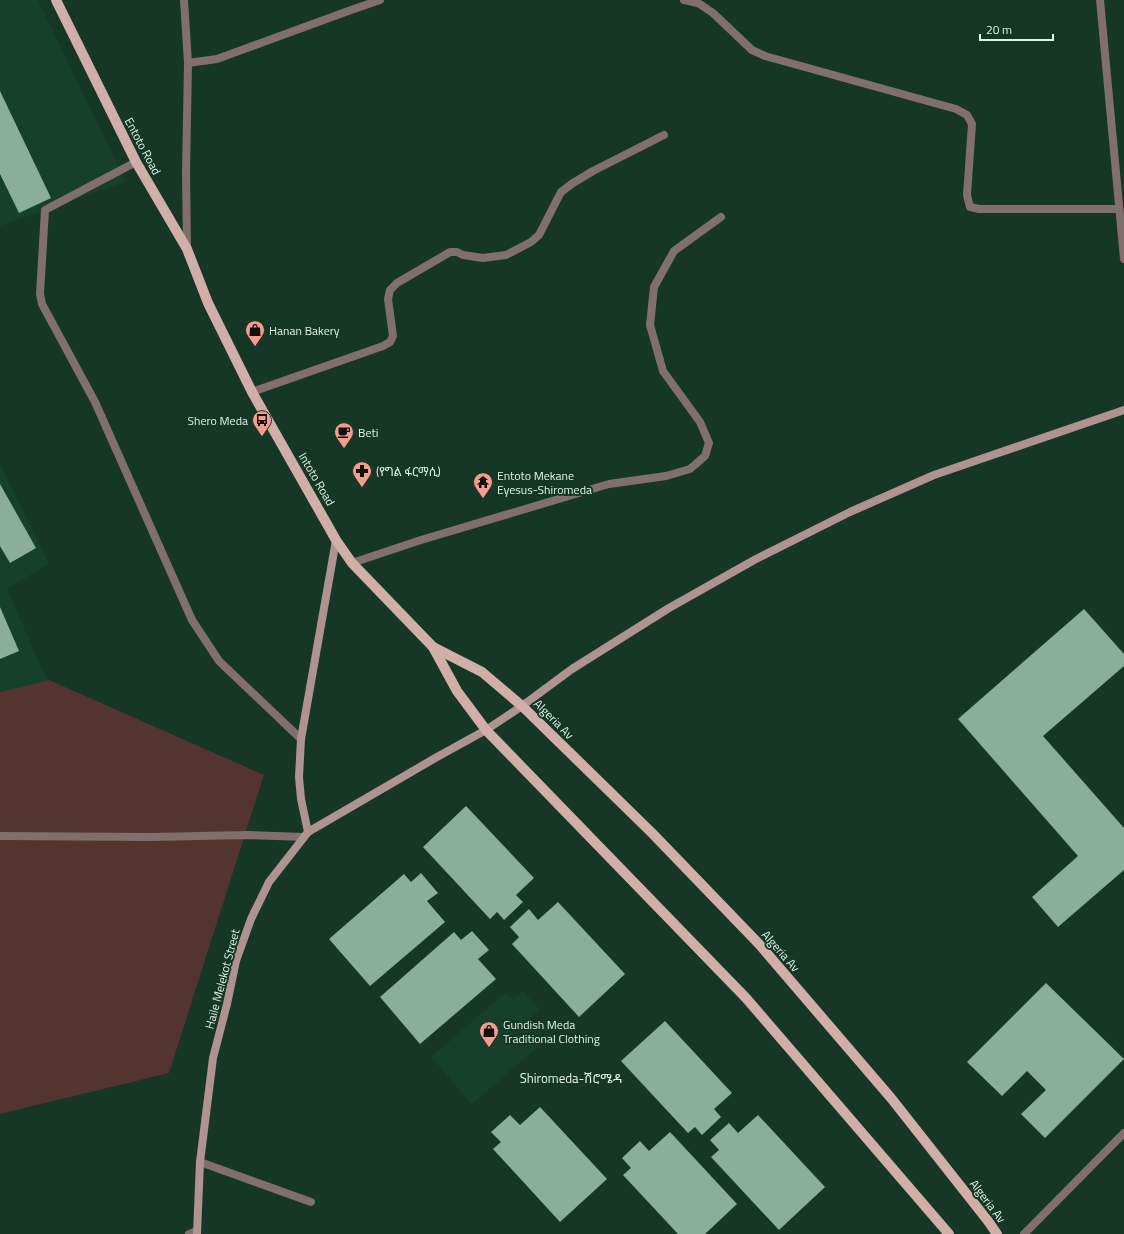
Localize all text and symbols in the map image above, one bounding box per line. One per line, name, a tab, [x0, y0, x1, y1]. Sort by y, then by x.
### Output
scale bar	[980, 16, 1053, 42]
text: 20 m	[986, 20, 1012, 39]
street label: Entoto Road	[120, 114, 166, 178]
shop icon: Hanan Bakery	[244, 319, 266, 347]
place label: Hanan Bakery	[269, 321, 340, 340]
bus stop icon: Shero Meda	[251, 409, 273, 437]
place label: Shero Meda	[188, 411, 248, 430]
cafe icon: Beti	[333, 421, 355, 449]
place label: Beti	[358, 423, 378, 442]
street label: Intoto Road	[294, 449, 340, 509]
pharmacy icon: (የግል ፋርማሲ)	[351, 460, 373, 488]
place label: (የግል ፋርማሲ)	[376, 462, 441, 481]
place label: Entoto Mekane Eyesus-Shiromeda	[497, 466, 592, 499]
temple icon: Entoto Mekane Eyesus-Shiromeda	[472, 471, 494, 499]
street label: Algeria Av	[529, 694, 579, 744]
street label: Haile Melekot Street	[200, 926, 245, 1031]
street label: Algeria Av	[757, 926, 805, 976]
place label: Gundish Meda Traditional Clothing	[503, 1015, 600, 1048]
shop icon: Gundish Meda Traditional Clothing	[478, 1020, 500, 1048]
district label: Shiromeda-ሽሮሜዳ	[520, 1068, 622, 1088]
street label: Algeria Av	[965, 1175, 1011, 1227]

